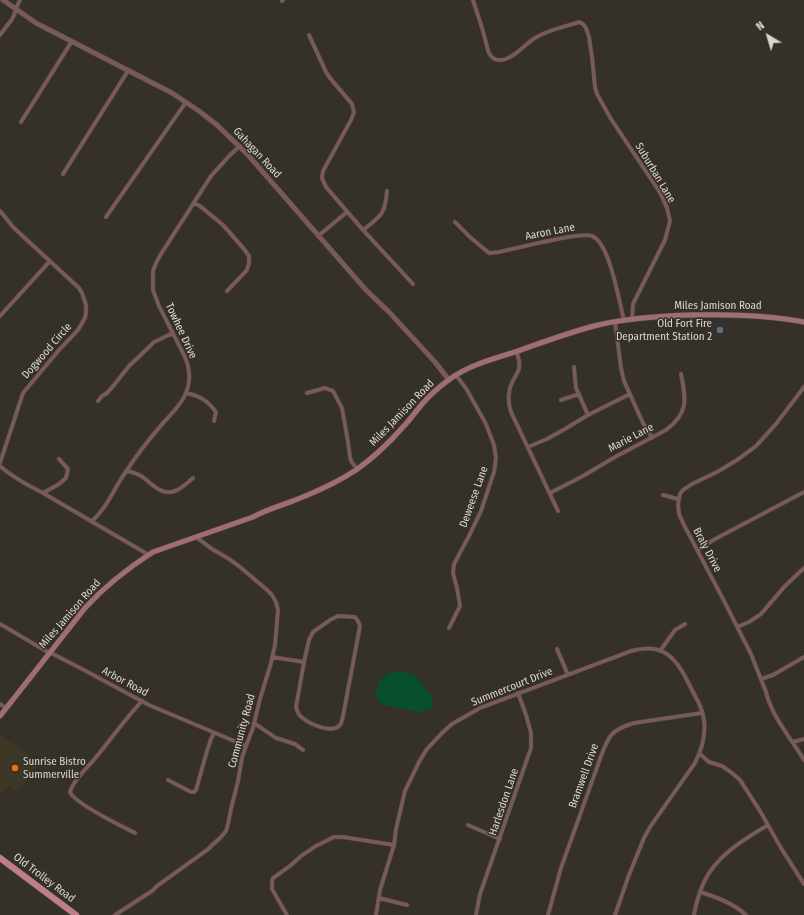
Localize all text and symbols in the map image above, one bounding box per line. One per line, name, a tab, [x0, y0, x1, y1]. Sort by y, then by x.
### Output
north arrow	[748, 16, 788, 56]
text: N	[754, 19, 767, 33]
street label: Gahagan Road	[230, 125, 284, 181]
street label: Suburban Lane	[632, 141, 678, 205]
street label: Aaron Lane	[524, 221, 576, 243]
street label: Miles Jamison Road	[674, 299, 762, 313]
street label: Towhee Drive	[162, 301, 200, 361]
place label: Old Fort Fire Department Station 2	[616, 317, 712, 343]
street label: Dogwood Circle	[19, 320, 75, 382]
marker: Old Fort Fire Department Station 2	[715, 325, 725, 335]
street label: Miles Jamison Road	[367, 377, 437, 449]
street label: Marie Lane	[606, 421, 656, 455]
street label: Deweese Lane	[457, 465, 491, 529]
street label: Braly Drive	[690, 526, 724, 574]
street label: Miles Jamison Road	[36, 577, 104, 651]
street label: Arbor Road	[100, 664, 150, 700]
street label: Summercourt Drive	[469, 665, 555, 709]
street label: Community Road	[226, 692, 258, 770]
street label: Bramwell Drive	[566, 742, 602, 810]
place label: Sunrise Bistro Summerville	[23, 755, 86, 781]
marker: Sunrise Bistro Summerville	[10, 763, 20, 773]
street label: Harlesdon Lane	[486, 767, 522, 837]
street label: Old Trolley Road	[11, 851, 77, 905]

